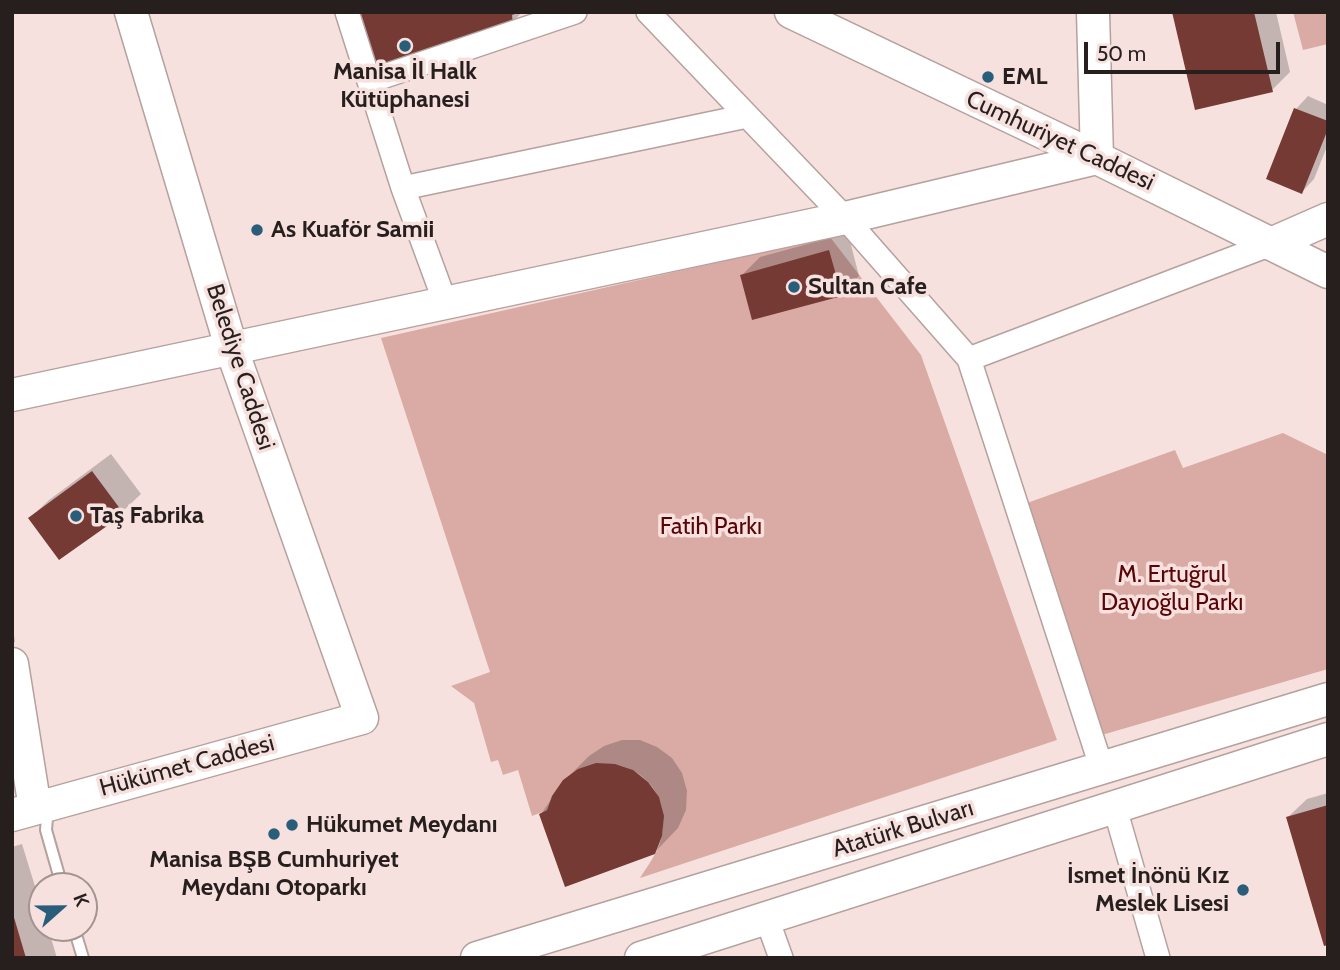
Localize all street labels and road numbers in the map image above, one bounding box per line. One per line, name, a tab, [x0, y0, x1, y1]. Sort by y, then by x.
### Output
street label: Cumhuriyet Caddesi	[961, 85, 1159, 197]
street label: Belediye Caddesi	[200, 280, 280, 454]
street label: Hükümet Caddesi	[97, 729, 277, 803]
street label: Atatürk Bulvarı	[829, 794, 977, 864]

